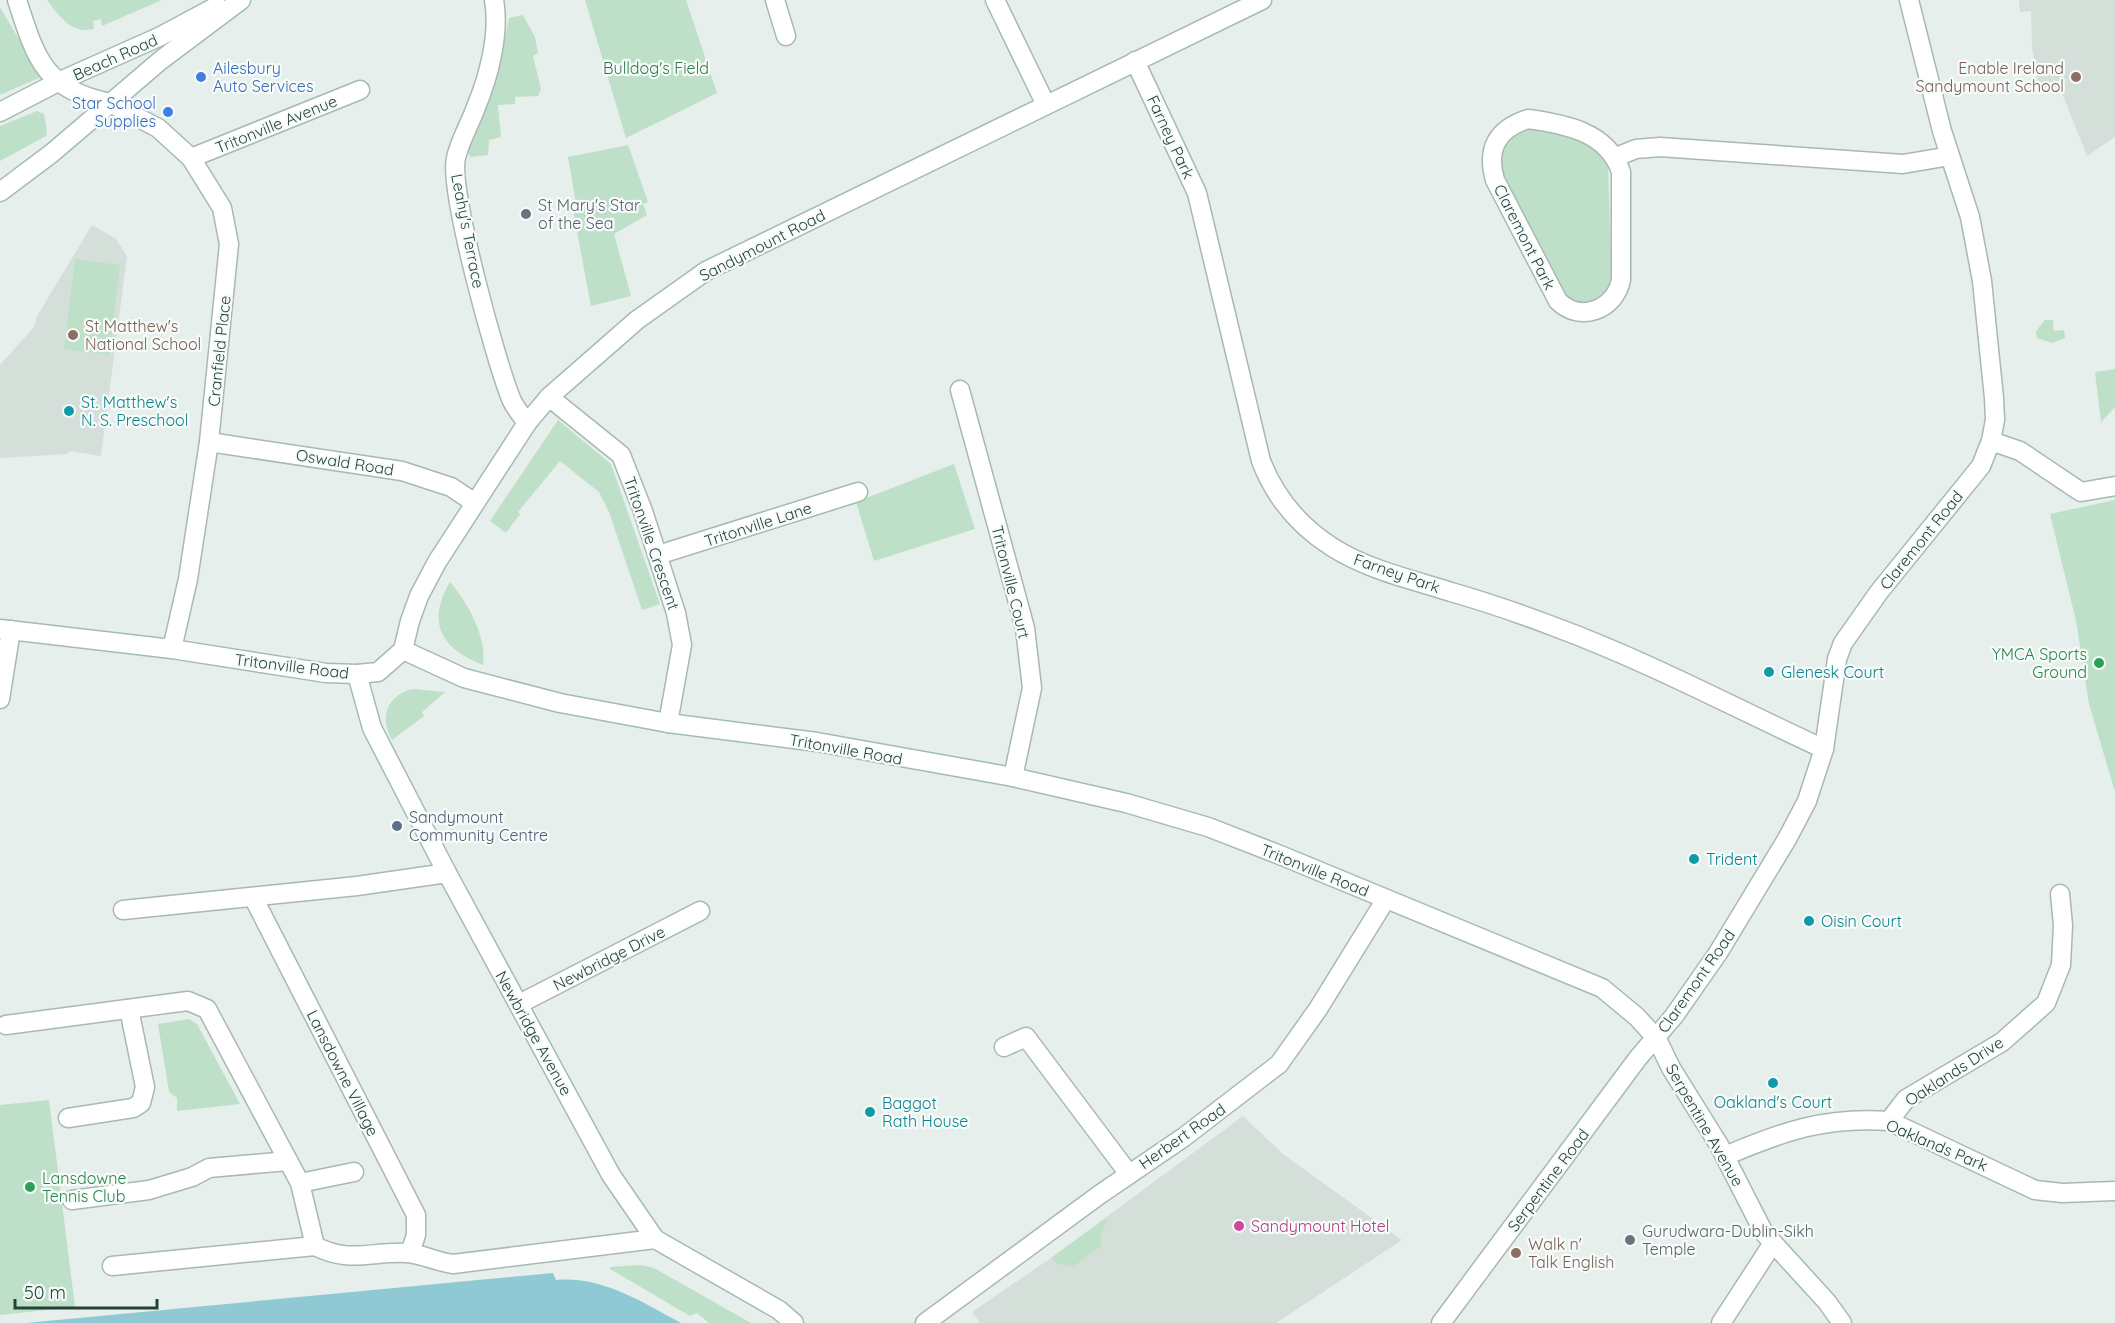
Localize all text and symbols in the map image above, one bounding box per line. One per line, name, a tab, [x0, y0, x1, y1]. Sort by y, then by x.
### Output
street label: Beach Road	[70, 29, 160, 85]
place label: Ailesbury Auto Services	[213, 58, 313, 96]
park label: Bulldog's Field	[603, 58, 709, 78]
place label: Enable Ireland Sandymount School	[1916, 58, 2064, 96]
marker: Ailesbury Auto Services	[194, 70, 208, 84]
marker: Enable Ireland Sandymount School	[2069, 70, 2083, 84]
street label: Tritonville Avenue	[212, 90, 340, 158]
street label: Farney Park	[1143, 92, 1199, 182]
place label: Star School Supplies	[72, 93, 156, 131]
marker: Star School Supplies	[161, 105, 175, 119]
street label: Leahy's Terrace	[447, 172, 489, 290]
street label: Claremont Park	[1490, 181, 1560, 293]
place label: St Mary's Star of the Sea	[538, 195, 640, 233]
street label: Sandymount Road	[696, 205, 828, 285]
marker: St Mary's Star of the Sea	[519, 207, 533, 221]
street label: Cranfield Place	[203, 295, 235, 407]
place label: St Matthew's National School	[85, 316, 201, 354]
marker: St Matthew's National School	[66, 328, 80, 342]
place label: St. Matthew's N. S. Preschool	[81, 392, 188, 430]
marker: St. Matthew's N. S. Preschool	[62, 404, 76, 418]
street label: Oswald Road	[295, 444, 395, 480]
street label: Tritonville Crescent	[620, 474, 684, 612]
street label: Claremont Road	[1875, 486, 1967, 594]
street label: Tritonville Lane	[702, 497, 814, 551]
street label: Tritonville Court	[987, 523, 1035, 641]
street label: Farney Park	[1351, 549, 1443, 597]
place label: YMCA Sports Ground	[1992, 644, 2087, 682]
street label: Tritonville Road	[234, 649, 350, 683]
marker: YMCA Sports Ground	[2092, 656, 2106, 670]
place label: Glenesk Court	[1781, 662, 1884, 682]
marker: Glenesk Court	[1762, 665, 1776, 679]
street label: Tritonville Road	[788, 729, 904, 769]
place label: Sandymount Community Centre	[409, 807, 548, 845]
marker: Sandymount Community Centre	[390, 819, 404, 833]
street label: Tritonville Road	[1258, 839, 1372, 901]
place label: Trident	[1706, 849, 1758, 869]
marker: Trident	[1687, 852, 1701, 866]
place label: Oisin Court	[1821, 911, 1902, 931]
marker: Oisin Court	[1802, 914, 1816, 928]
street label: Newbridge Drive	[550, 921, 668, 995]
street label: Claremont Road	[1653, 925, 1739, 1037]
street label: Newbridge Avenue	[491, 967, 577, 1099]
street label: Lansdowne Village	[303, 1007, 383, 1139]
street label: Oaklands Drive	[1901, 1032, 2007, 1110]
street label: Serpentine Avenue	[1662, 1060, 1748, 1190]
marker: Oakland's Court	[1766, 1076, 1780, 1090]
place label: Oakland's Court	[1714, 1092, 1832, 1112]
place label: Baggot Rath House	[882, 1093, 968, 1131]
street label: Herbert Road	[1135, 1099, 1229, 1173]
marker: Baggot Rath House	[863, 1105, 877, 1119]
street label: Oaklands Park	[1883, 1115, 1991, 1175]
street label: Serpentine Road	[1503, 1125, 1593, 1235]
place label: Lansdowne Tennis Club	[42, 1168, 127, 1206]
marker: Lansdowne Tennis Club	[23, 1180, 37, 1194]
place label: Sandymount Hotel	[1251, 1216, 1389, 1236]
marker: Sandymount Hotel	[1232, 1219, 1246, 1233]
place label: Gurudwara-Dublin-Sikh Temple	[1642, 1221, 1814, 1259]
marker: Gurudwara-Dublin-Sikh Temple	[1623, 1233, 1637, 1247]
place label: Walk n' Talk English	[1528, 1234, 1614, 1272]
marker: Walk n' Talk English	[1509, 1246, 1523, 1260]
scale bar	[15, 1272, 158, 1310]
text: 50 m	[24, 1281, 66, 1304]

